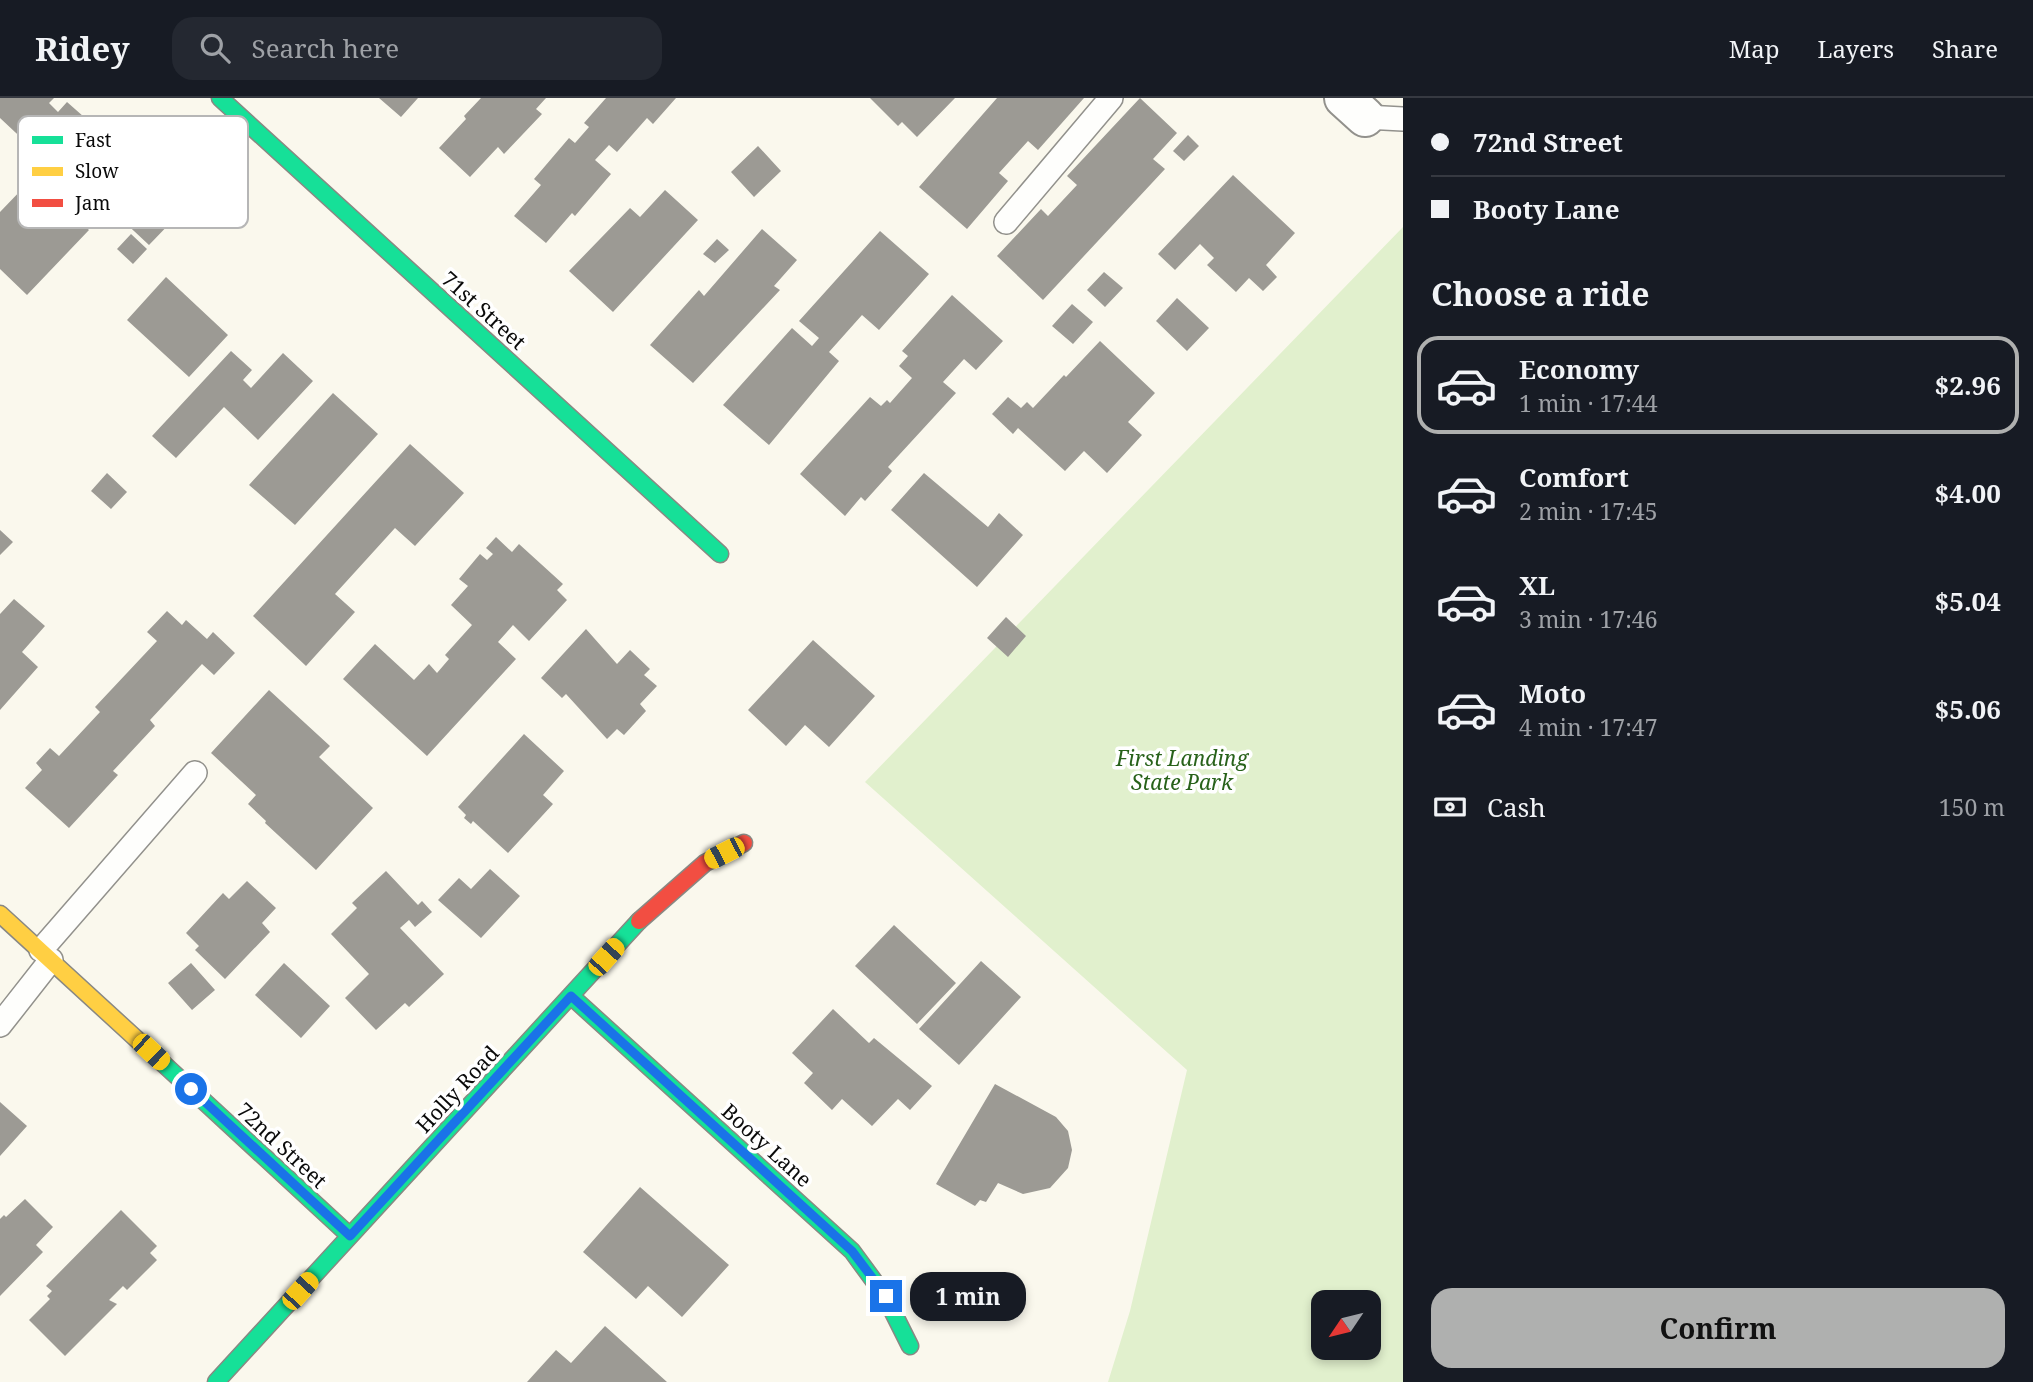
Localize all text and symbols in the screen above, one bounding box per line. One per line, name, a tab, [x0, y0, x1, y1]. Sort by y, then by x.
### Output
search box	[172, 17, 662, 80]
text: Ridey	[35, 26, 130, 71]
icon: search	[196, 29, 234, 67]
text: Search here	[252, 30, 399, 66]
text: Map	[1729, 32, 1780, 65]
text: Layers	[1818, 32, 1894, 65]
text: Share	[1932, 32, 1998, 65]
legend	[18, 116, 248, 228]
text: 72nd Street	[1473, 124, 1623, 160]
text: Fast	[75, 127, 112, 153]
text: Slow	[75, 158, 119, 184]
text: Jam	[74, 190, 110, 216]
text: Booty Lane	[1473, 191, 1620, 227]
street label: 71st Street	[436, 265, 532, 355]
text: Choose a ride	[1431, 272, 1650, 315]
text: Economy	[1519, 351, 1639, 387]
icon: car	[1435, 354, 1498, 417]
text: $2.96	[1935, 367, 2001, 403]
text: 1 min · 17:44	[1519, 387, 1657, 419]
text: Comfort	[1519, 459, 1629, 495]
icon: car	[1435, 462, 1498, 525]
text: $4.00	[1935, 475, 2001, 511]
text: 2 min · 17:45	[1519, 495, 1657, 527]
text: XL	[1519, 567, 1555, 603]
icon: car	[1435, 570, 1498, 633]
text: $5.04	[1935, 583, 2001, 619]
text: 3 min · 17:46	[1519, 603, 1657, 635]
text: Moto	[1519, 675, 1586, 711]
icon: car	[1435, 678, 1498, 741]
text: $5.06	[1935, 691, 2001, 727]
text: 4 min · 17:47	[1519, 711, 1657, 743]
park label: First Landing State Park	[1115, 744, 1249, 796]
icon: cash	[1431, 788, 1469, 826]
text: Cash	[1487, 789, 1546, 825]
text: 150 m	[1939, 791, 2005, 823]
car	[701, 834, 748, 872]
car	[585, 934, 628, 980]
car	[129, 1030, 174, 1074]
street label: Holly Road	[409, 1039, 505, 1139]
route start	[175, 1073, 207, 1105]
street label: 72nd Street	[231, 1096, 333, 1194]
street label: Booty Lane	[716, 1097, 818, 1193]
car	[279, 1268, 322, 1314]
callout: 1 min	[910, 1272, 1026, 1320]
route end	[870, 1280, 902, 1312]
text: 1 min	[935, 1280, 1001, 1312]
button: Confirm	[1431, 1288, 2005, 1368]
north arrow	[1311, 1290, 1381, 1360]
map controls	[1311, 1290, 1381, 1360]

